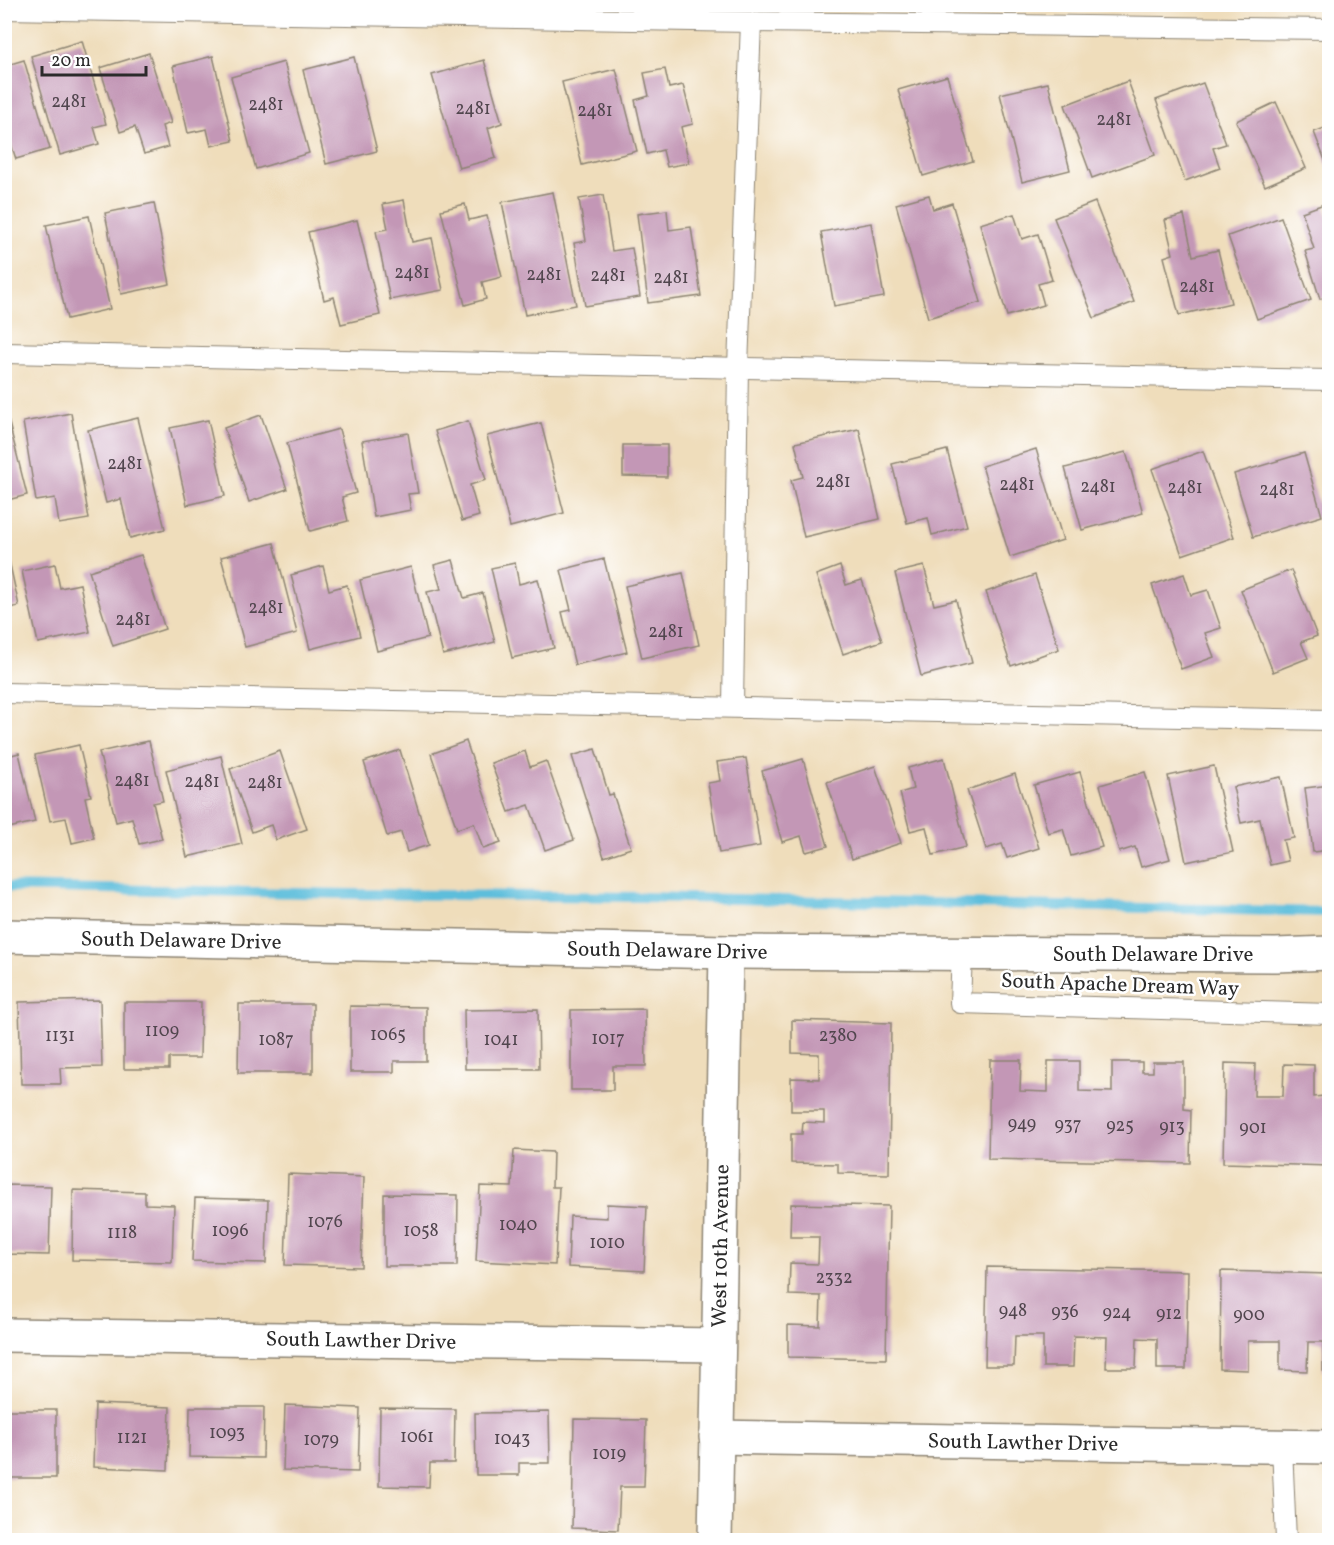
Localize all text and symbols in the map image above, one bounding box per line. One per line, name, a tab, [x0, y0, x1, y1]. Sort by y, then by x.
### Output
scale bar	[42, 39, 146, 77]
text: 20 m	[51, 49, 91, 74]
house number: 2481	[51, 90, 87, 115]
house number: 2481	[248, 93, 284, 118]
house number: 2481	[455, 97, 491, 122]
house number: 2481	[577, 99, 613, 124]
house number: 2481	[1096, 108, 1132, 133]
house number: 2481	[394, 261, 430, 286]
house number: 2481	[526, 263, 562, 288]
house number: 2481	[590, 264, 626, 289]
house number: 2481	[653, 266, 689, 291]
house number: 2481	[1179, 275, 1215, 300]
house number: 2481	[107, 452, 143, 477]
house number: 2481	[815, 470, 851, 495]
house number: 2481	[999, 473, 1035, 498]
house number: 2481	[1080, 475, 1116, 500]
house number: 2481	[1167, 476, 1203, 501]
house number: 2481	[1259, 478, 1295, 503]
house number: 2481	[248, 596, 284, 621]
house number: 2481	[115, 608, 151, 633]
house number: 2481	[648, 620, 684, 645]
house number: 2481	[114, 769, 150, 794]
house number: 2481	[184, 770, 220, 795]
house number: 2481	[247, 771, 283, 796]
street label: South Delaware Drive	[80, 925, 282, 958]
street label: South Delaware Drive	[566, 935, 768, 968]
street label: South Delaware Drive	[1052, 941, 1254, 970]
street label: South Apache Dream Way	[1000, 967, 1240, 1004]
house number: 1109	[145, 1019, 179, 1044]
house number: 1065	[370, 1023, 406, 1048]
house number: 1131	[45, 1024, 75, 1049]
house number: 2380	[819, 1024, 857, 1049]
house number: 1017	[591, 1027, 625, 1052]
house number: 1087	[258, 1028, 294, 1053]
house number: 1041	[483, 1028, 519, 1053]
house number: 949	[1008, 1112, 1036, 1137]
house number: 937	[1055, 1113, 1081, 1138]
house number: 925	[1106, 1114, 1134, 1139]
house number: 913	[1159, 1115, 1185, 1140]
house number: 901	[1239, 1116, 1267, 1141]
street label: West 10th Avenue	[706, 1164, 737, 1328]
house number: 1076	[307, 1210, 343, 1235]
house number: 1040	[499, 1213, 537, 1238]
house number: 1096	[211, 1219, 249, 1244]
house number: 1058	[403, 1219, 439, 1244]
house number: 1118	[107, 1221, 137, 1246]
house number: 1010	[589, 1231, 625, 1256]
house number: 2332	[815, 1266, 853, 1291]
house number: 948	[999, 1299, 1027, 1324]
house number: 936	[1051, 1300, 1079, 1325]
house number: 924	[1102, 1301, 1132, 1326]
house number: 912	[1156, 1302, 1182, 1327]
house number: 900	[1233, 1303, 1265, 1328]
street label: South Lawther Drive	[265, 1325, 457, 1358]
house number: 1093	[209, 1421, 245, 1446]
house number: 1061	[400, 1425, 434, 1450]
house number: 1121	[117, 1426, 147, 1451]
house number: 1043	[494, 1427, 530, 1452]
street label: South Lawther Drive	[927, 1427, 1119, 1460]
house number: 1079	[303, 1428, 339, 1453]
house number: 1019	[592, 1442, 626, 1467]

